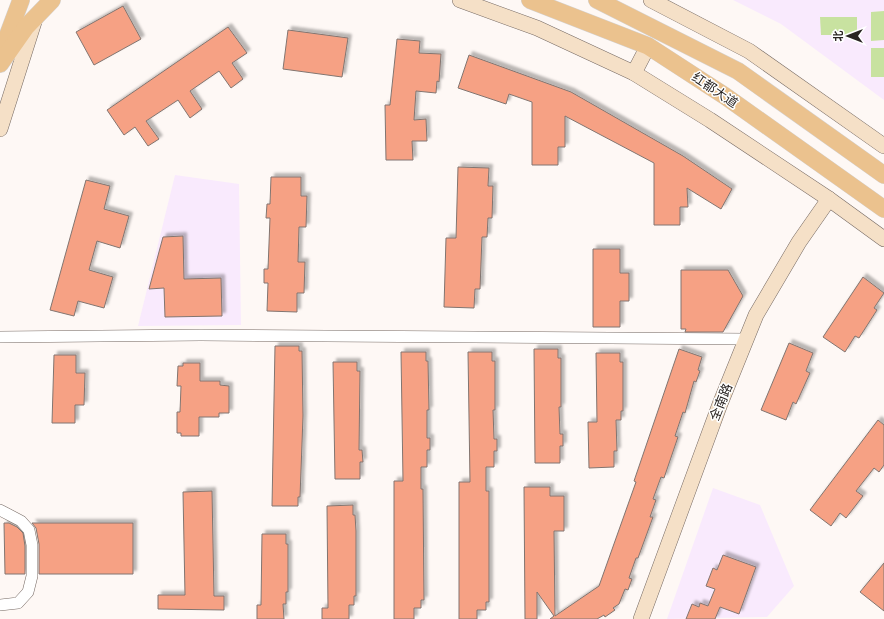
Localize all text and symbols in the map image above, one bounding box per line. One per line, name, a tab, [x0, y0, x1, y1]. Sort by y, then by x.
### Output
north arrow	[828, 16, 868, 56]
text: 北	[831, 31, 845, 42]
street label: 红都大道	[689, 68, 741, 112]
street label: 全南路	[706, 381, 736, 423]

